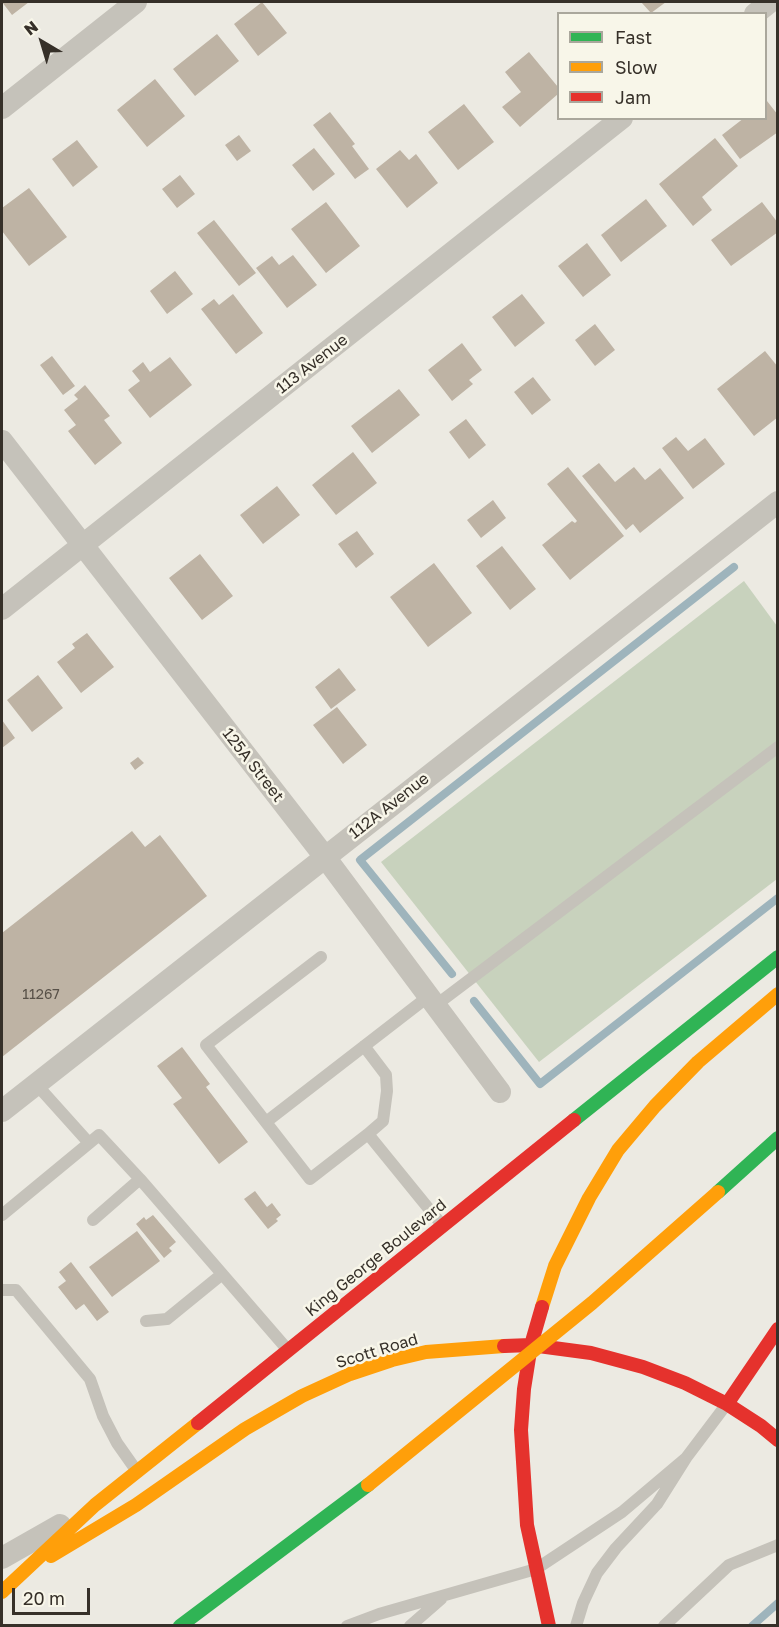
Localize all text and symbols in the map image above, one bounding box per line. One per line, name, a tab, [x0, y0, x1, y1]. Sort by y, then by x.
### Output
north arrow	[12, 12, 72, 72]
legend	[557, 12, 767, 120]
text: N	[20, 16, 42, 39]
text: Fast	[615, 26, 652, 48]
text: Slow	[615, 56, 657, 78]
text: Jam	[615, 86, 651, 108]
street label: 113 Avenue	[272, 330, 352, 398]
street label: 125A Street	[218, 724, 288, 806]
street label: 112A Avenue	[345, 769, 433, 843]
house number: 11267	[22, 987, 60, 1003]
street label: King George Boulevard	[302, 1195, 450, 1321]
street label: Scott Road	[334, 1329, 420, 1373]
scale bar	[15, 1576, 93, 1614]
text: 20 m	[23, 1587, 65, 1609]

